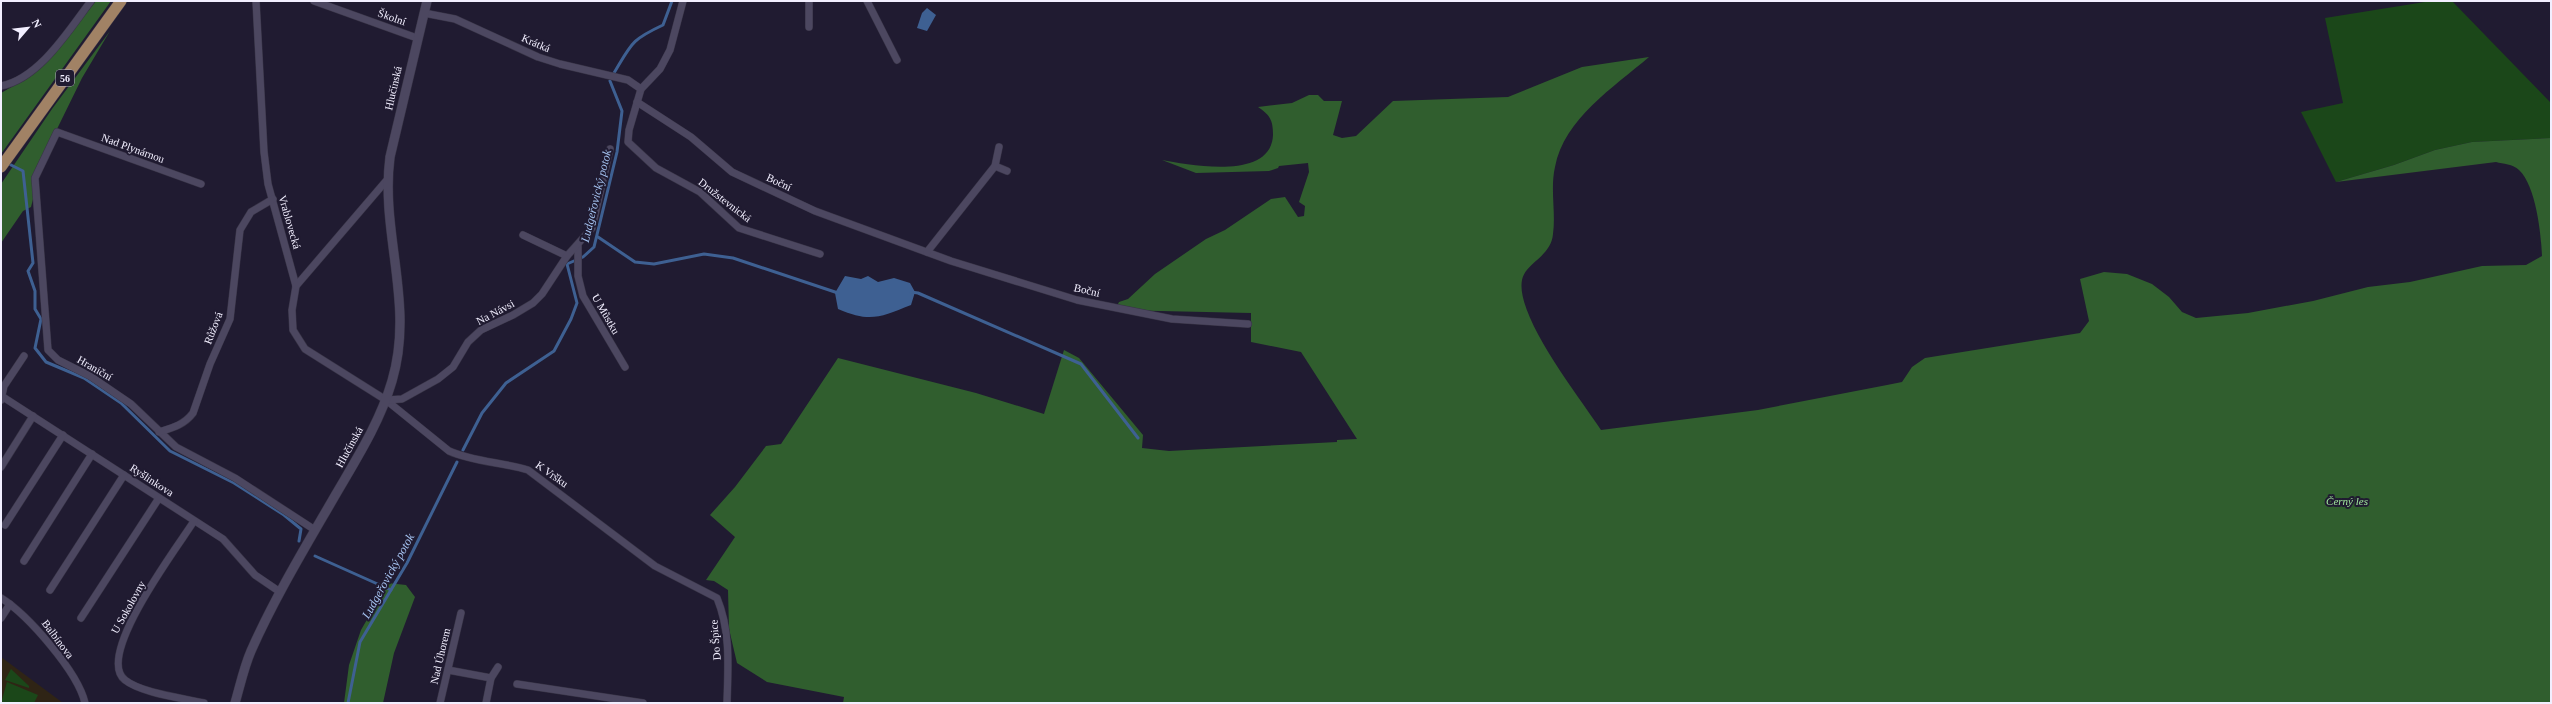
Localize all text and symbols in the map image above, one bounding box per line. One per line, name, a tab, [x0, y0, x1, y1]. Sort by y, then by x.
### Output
street label: Školní	[376, 7, 408, 27]
north arrow	[8, 8, 48, 48]
text: N	[30, 17, 44, 30]
street label: Krátká	[520, 32, 552, 54]
street label: Hlučínská	[382, 65, 404, 111]
road number: 56	[56, 70, 74, 86]
street label: Nad Plynárnou	[100, 131, 167, 165]
water label: Ludgeřovický potok	[577, 148, 614, 245]
street label: Boční	[765, 171, 793, 193]
street label: Družstevnická	[696, 176, 754, 224]
street label: Vrablovecká	[277, 194, 303, 250]
street label: Boční	[1073, 281, 1101, 299]
street label: U Můstku	[590, 292, 623, 337]
street label: Na Návsi	[474, 297, 516, 327]
street label: Růžová	[201, 310, 225, 346]
street label: Hraniční	[75, 353, 115, 383]
street label: Hlučínská	[333, 424, 365, 469]
street label: K Vršku	[534, 459, 571, 490]
street label: Ryšlinkova	[128, 461, 176, 499]
park label: Černý les	[2326, 495, 2368, 507]
water label: Ludgeřovický potok	[358, 530, 417, 622]
street label: U Sokolovny	[109, 578, 148, 635]
street label: Balbínova	[40, 617, 76, 661]
street label: Do Špice	[707, 619, 723, 661]
street label: Nad Úhorem	[428, 626, 452, 685]

